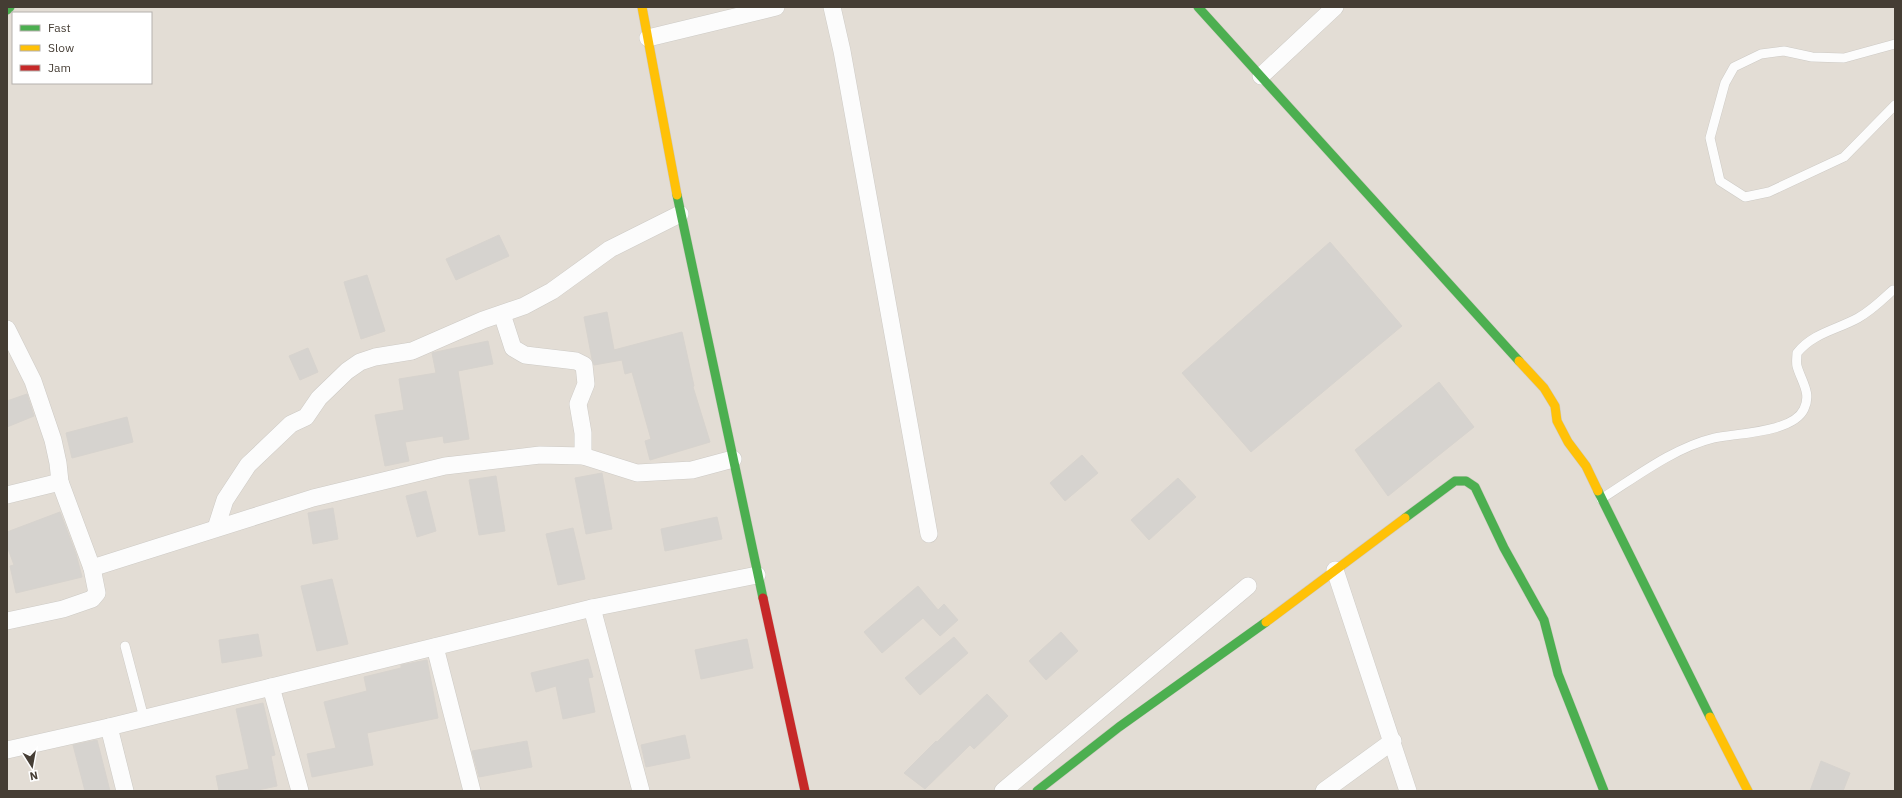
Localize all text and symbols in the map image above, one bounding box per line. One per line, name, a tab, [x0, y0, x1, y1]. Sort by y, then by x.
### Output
legend	[12, 12, 152, 84]
text: Fast	[48, 20, 71, 35]
text: Slow	[48, 40, 74, 55]
text: Jam	[48, 60, 71, 75]
north arrow	[12, 746, 52, 786]
text: N	[29, 768, 39, 783]

